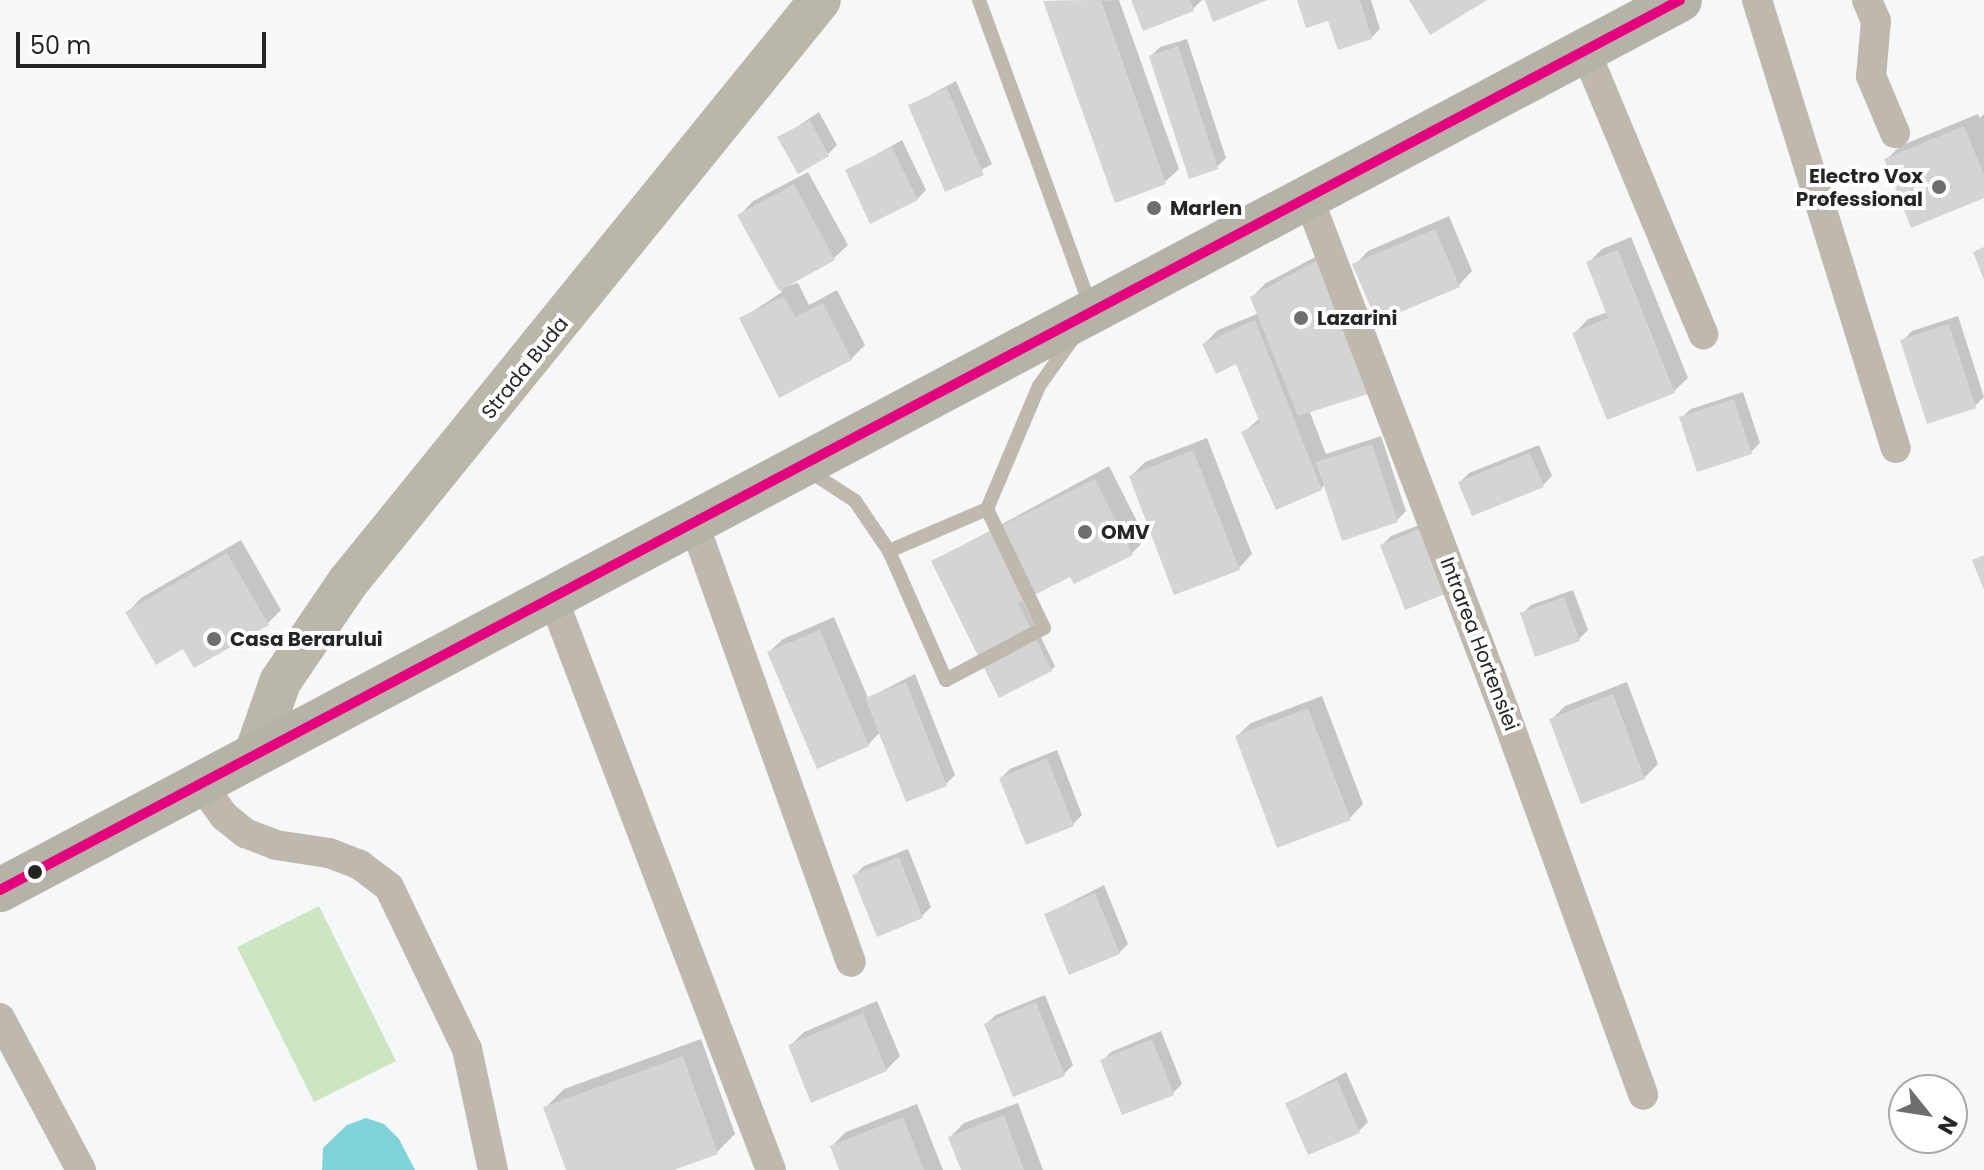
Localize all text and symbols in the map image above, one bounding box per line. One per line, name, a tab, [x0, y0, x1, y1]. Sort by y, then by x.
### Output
scale bar	[20, 16, 270, 66]
text: 50 m	[30, 29, 91, 62]
place label: Electro Vox Professional	[1796, 164, 1923, 211]
marker: Electro Vox Professional	[1930, 178, 1948, 196]
place label: Marlen	[1170, 196, 1242, 220]
marker: Marlen	[1145, 199, 1163, 217]
place label: Lazarini	[1317, 306, 1397, 330]
marker: Lazarini	[1292, 309, 1310, 327]
street label: Strada Buda	[477, 312, 573, 424]
place label: OMV	[1101, 520, 1150, 544]
marker: OMV	[1076, 523, 1094, 541]
street label: Intrarea Hortensiei	[1435, 554, 1523, 734]
place label: Casa Berarului	[230, 627, 383, 651]
marker: Casa Berarului	[205, 630, 223, 648]
unlabelled marker	[27, 864, 43, 880]
north arrow	[1888, 1074, 1968, 1154]
text: N	[1930, 1110, 1965, 1140]

